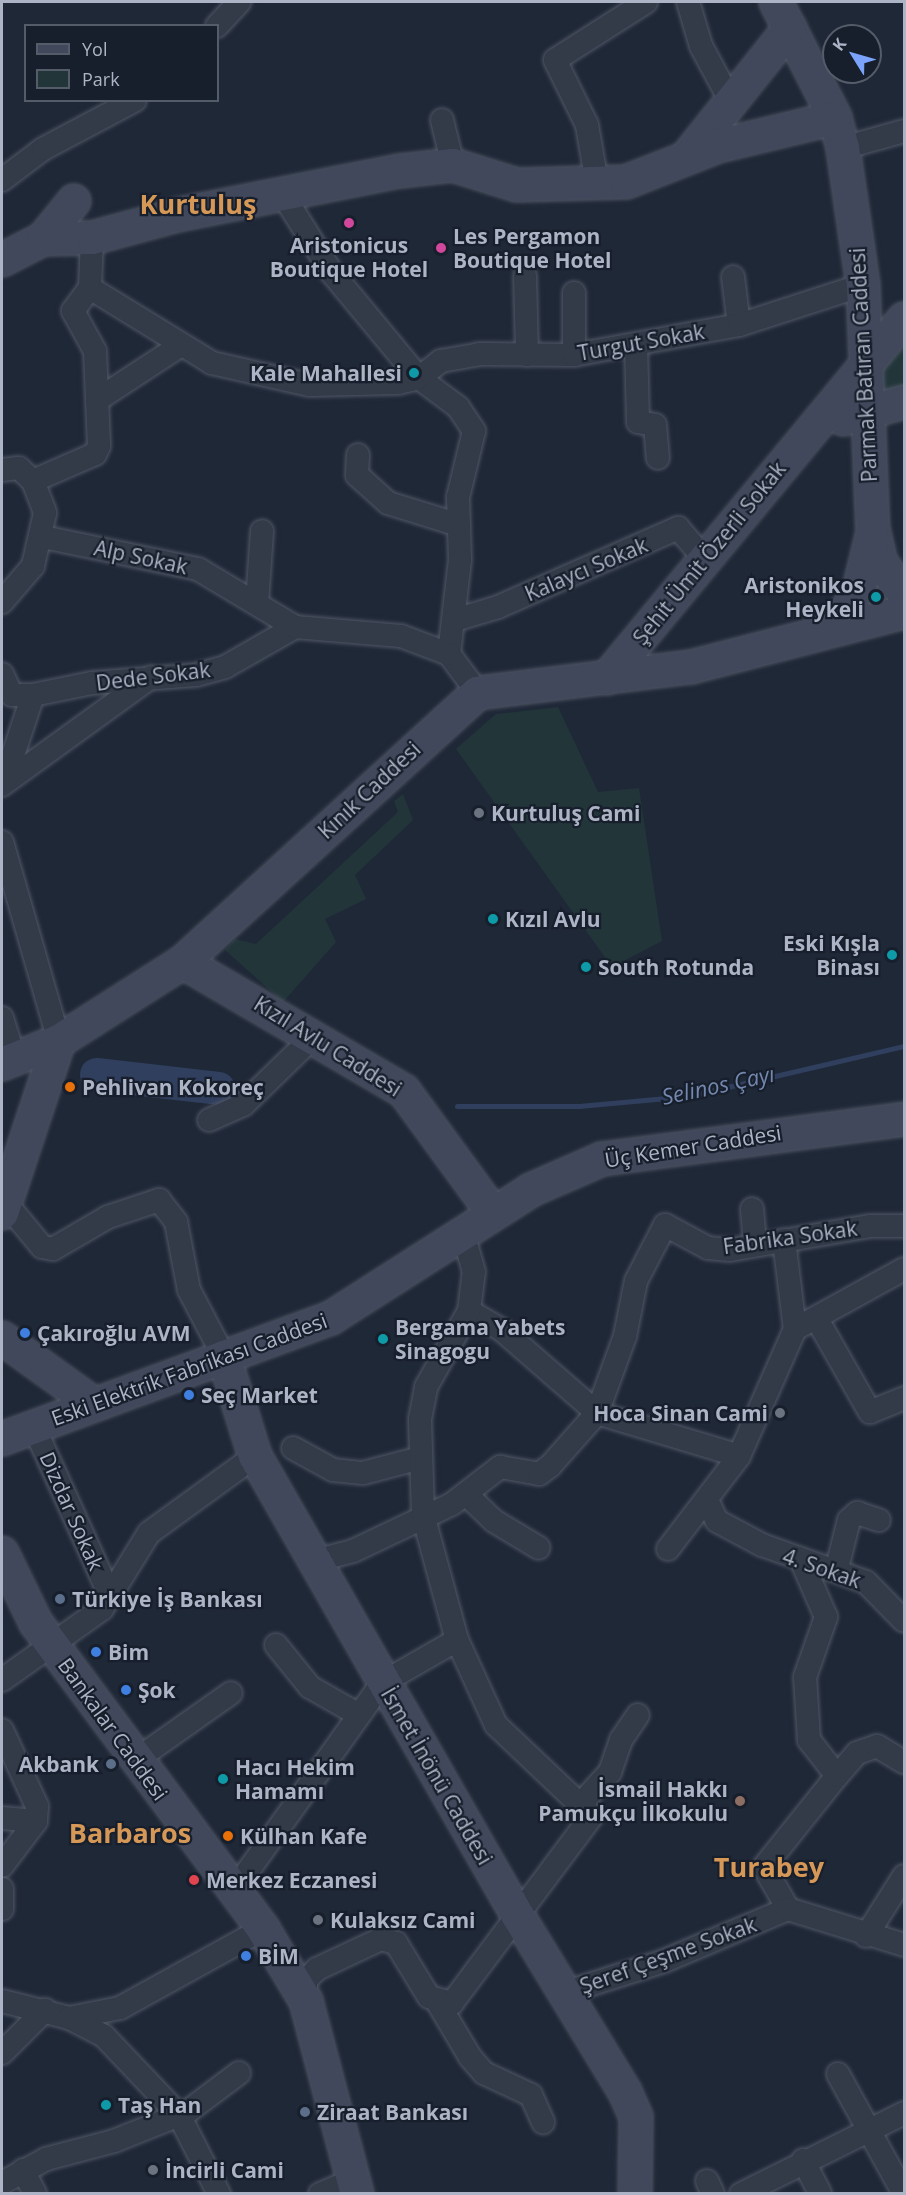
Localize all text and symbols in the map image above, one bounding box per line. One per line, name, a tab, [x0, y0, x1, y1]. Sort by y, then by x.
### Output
legend	[24, 24, 219, 102]
north arrow	[822, 24, 882, 84]
text: K	[827, 34, 851, 55]
text: Yol	[82, 37, 107, 61]
text: Park	[82, 67, 120, 91]
district label: Kurtuluş	[140, 188, 256, 220]
marker: Aristonicus Boutique Hotel	[342, 216, 356, 230]
place label: Les Pergamon Boutique Hotel	[453, 223, 611, 273]
place label: Aristonicus Boutique Hotel	[270, 232, 428, 282]
marker: Les Pergamon Boutique Hotel	[434, 241, 448, 255]
street label: Parmak Batıran Caddesi	[844, 247, 882, 483]
street label: Turgut Sokak	[576, 318, 706, 366]
place label: Kale Mahallesi	[250, 360, 402, 386]
marker: Kale Mahallesi	[407, 366, 421, 380]
street label: Şehit Ümit Özerli Sokak	[627, 457, 791, 649]
street label: Kalaycı Sokak	[521, 532, 651, 606]
street label: Alp Sokak	[92, 535, 190, 579]
place label: Aristonikos Heykeli	[744, 572, 864, 622]
marker: Aristonikos Heykeli	[869, 590, 883, 604]
street label: Dede Sokak	[94, 656, 212, 696]
street label: Kınık Caddesi	[313, 736, 425, 844]
place label: Kurtuluş Cami	[491, 800, 640, 826]
marker: Kurtuluş Cami	[472, 806, 486, 820]
place label: Kızıl Avlu	[505, 906, 601, 932]
marker: Kızıl Avlu	[486, 912, 500, 926]
place label: Eski Kışla Binası	[783, 930, 880, 980]
marker: Eski Kışla Binası	[885, 948, 899, 962]
place label: South Rotunda	[598, 954, 754, 980]
marker: South Rotunda	[579, 960, 593, 974]
street label: Kızıl Avlu Caddesi	[250, 990, 406, 1102]
water label: Selinos Çayı	[659, 1060, 777, 1110]
place label: Pehlivan Kokoreç	[82, 1074, 264, 1100]
marker: Pehlivan Kokoreç	[63, 1080, 77, 1094]
street label: Üç Kemer Caddesi	[603, 1120, 783, 1172]
street label: Fabrika Sokak	[721, 1215, 859, 1259]
street label: Eski Elektrik Fabrikası Caddesi	[48, 1307, 330, 1431]
place label: Bergama Yabets Sinagogu	[395, 1314, 565, 1364]
place label: Çakıroğlu AVM	[37, 1320, 191, 1346]
marker: Çakıroğlu AVM	[18, 1326, 32, 1340]
marker: Bergama Yabets Sinagogu	[376, 1332, 390, 1346]
place label: Seç Market	[201, 1382, 318, 1408]
marker: Seç Market	[182, 1388, 196, 1402]
place label: Hoca Sinan Cami	[593, 1400, 768, 1426]
marker: Hoca Sinan Cami	[773, 1406, 787, 1420]
street label: Dizdar Sokak	[35, 1448, 109, 1574]
street label: 4. Sokak	[780, 1543, 864, 1593]
place label: Türkiye İş Bankası	[72, 1586, 263, 1612]
marker: Türkiye İş Bankası	[53, 1592, 67, 1606]
place label: Bim	[108, 1639, 149, 1665]
marker: Bim	[89, 1645, 103, 1659]
street label: Bankalar Caddesi	[53, 1653, 173, 1805]
place label: Şok	[138, 1677, 176, 1703]
marker: Şok	[119, 1683, 133, 1697]
street label: İsmet İnönü Caddesi	[376, 1683, 498, 1869]
place label: Akbank	[19, 1751, 99, 1777]
place label: Hacı Hekim Hamamı	[235, 1754, 355, 1804]
marker: Akbank	[104, 1757, 118, 1771]
marker: Hacı Hekim Hamamı	[216, 1772, 230, 1786]
place label: İsmail Hakkı Pamukçu İlkokulu	[538, 1776, 728, 1826]
marker: İsmail Hakkı Pamukçu İlkokulu	[733, 1794, 747, 1808]
district label: Barbaros	[69, 1817, 191, 1849]
place label: Külhan Kafe	[240, 1823, 367, 1849]
marker: Külhan Kafe	[221, 1829, 235, 1843]
district label: Turabey	[714, 1851, 824, 1883]
place label: Merkez Eczanesi	[206, 1867, 377, 1893]
marker: Merkez Eczanesi	[187, 1873, 201, 1887]
place label: Kulaksız Cami	[330, 1907, 476, 1933]
street label: Şeref Çeşme Sokak	[576, 1911, 760, 1999]
marker: Kulaksız Cami	[311, 1913, 325, 1927]
place label: BİM	[258, 1943, 299, 1969]
marker: BİM	[239, 1949, 253, 1963]
place label: Taş Han	[118, 2092, 201, 2118]
marker: Taş Han	[99, 2098, 113, 2112]
place label: Ziraat Bankası	[317, 2099, 468, 2125]
marker: Ziraat Bankası	[298, 2105, 312, 2119]
place label: İncirli Cami	[165, 2157, 284, 2183]
marker: İncirli Cami	[146, 2163, 160, 2177]

